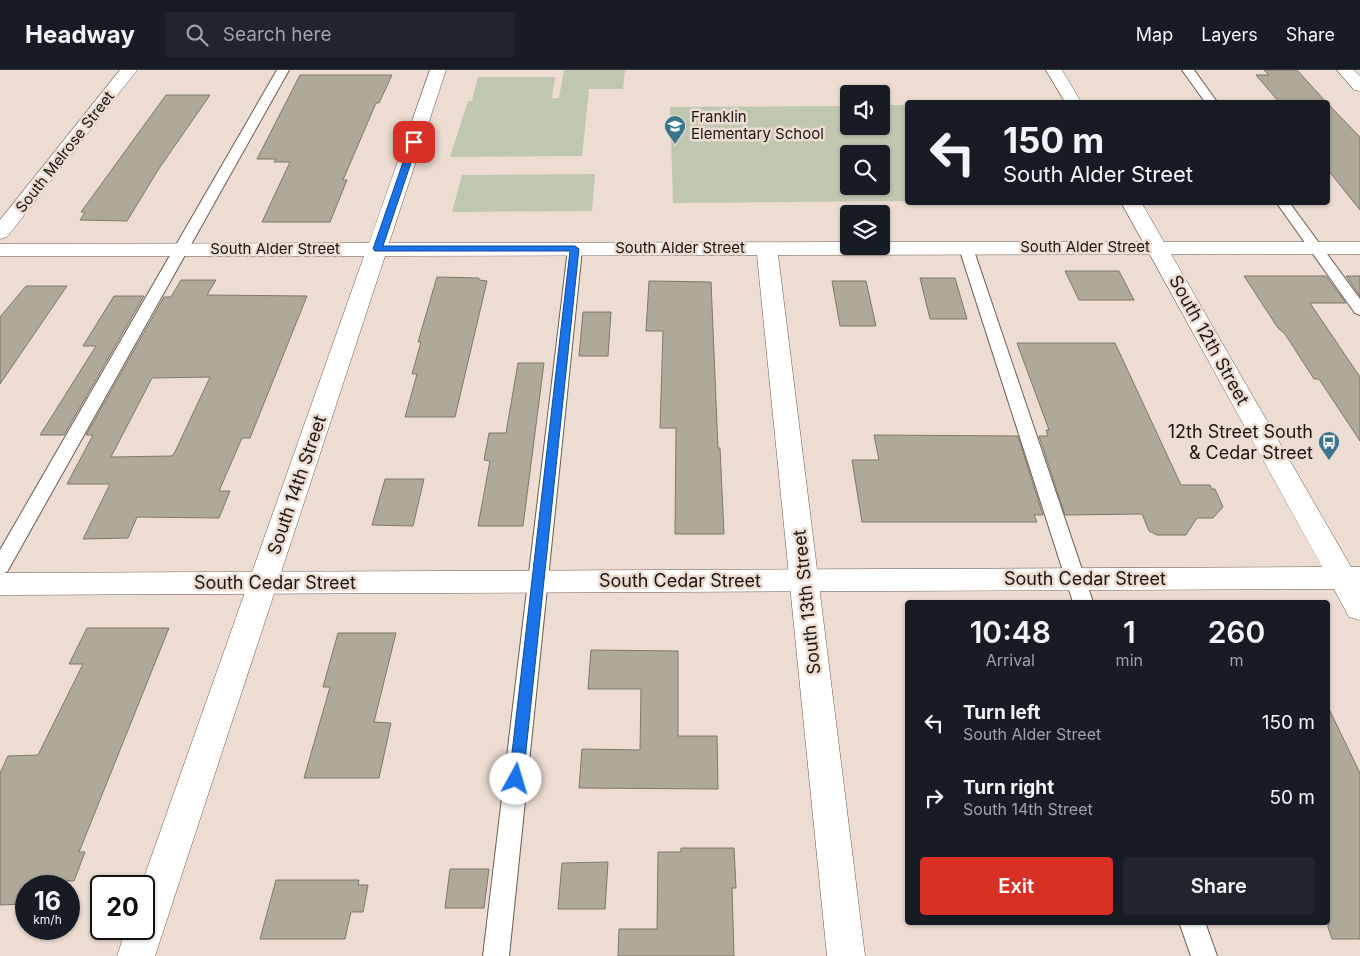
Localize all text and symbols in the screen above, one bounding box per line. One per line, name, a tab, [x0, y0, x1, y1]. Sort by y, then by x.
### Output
search box	[165, 12, 515, 57]
text: Headway	[25, 20, 135, 49]
icon: search	[183, 21, 211, 49]
text: Search here	[223, 23, 331, 46]
text: Map	[1136, 24, 1173, 45]
text: Layers	[1201, 24, 1258, 45]
text: Share	[1286, 24, 1335, 45]
map controls	[840, 85, 890, 255]
button: sound	[840, 85, 890, 135]
street label: South Melrose Street	[11, 87, 118, 216]
place label: Franklin Elementary School	[691, 107, 824, 143]
school or university icon: Franklin Elementary School	[663, 114, 687, 145]
text: 150 m	[1003, 119, 1104, 161]
icon: left	[920, 120, 985, 185]
pin	[393, 121, 435, 163]
icon: arrive	[400, 128, 428, 156]
button: search	[840, 145, 890, 195]
text: South Alder Street	[1003, 161, 1193, 187]
button: layers	[840, 205, 890, 255]
street label: South Alder Street	[1020, 237, 1150, 256]
street label: South Alder Street	[615, 238, 745, 257]
street label: South Alder Street	[210, 239, 340, 258]
street label: South 12th Street	[1165, 271, 1254, 408]
street label: South 14th Street	[263, 412, 330, 557]
place label: 12th Street South & Cedar Street	[1168, 421, 1313, 463]
bus stop icon: 12th Street South & Cedar Street	[1317, 430, 1341, 461]
street label: South 13th Street	[788, 529, 825, 675]
street label: South Cedar Street	[1004, 568, 1166, 589]
street label: South Cedar Street	[599, 570, 761, 591]
street label: South Cedar Street	[194, 572, 356, 593]
text: 10:48	[970, 614, 1051, 650]
text: 1	[1123, 614, 1136, 650]
text: 260	[1208, 614, 1265, 650]
text: Arrival	[986, 650, 1035, 670]
text: min	[1116, 650, 1143, 670]
text: m	[1229, 650, 1243, 670]
text: Turn left	[963, 701, 1041, 724]
icon: left	[920, 709, 948, 737]
text: 150 m	[1262, 711, 1315, 734]
text: South Alder Street	[963, 724, 1101, 744]
position arrow	[489, 752, 541, 804]
text: Turn right	[963, 776, 1054, 799]
icon: right	[920, 784, 948, 812]
text: 50 m	[1269, 786, 1315, 809]
text: South 14th Street	[963, 799, 1093, 819]
button: Exit	[920, 857, 1113, 915]
button: Share	[1123, 857, 1315, 915]
speed limit sign: 20	[90, 875, 155, 940]
text: 16	[34, 886, 61, 916]
text: km/h	[33, 912, 62, 927]

